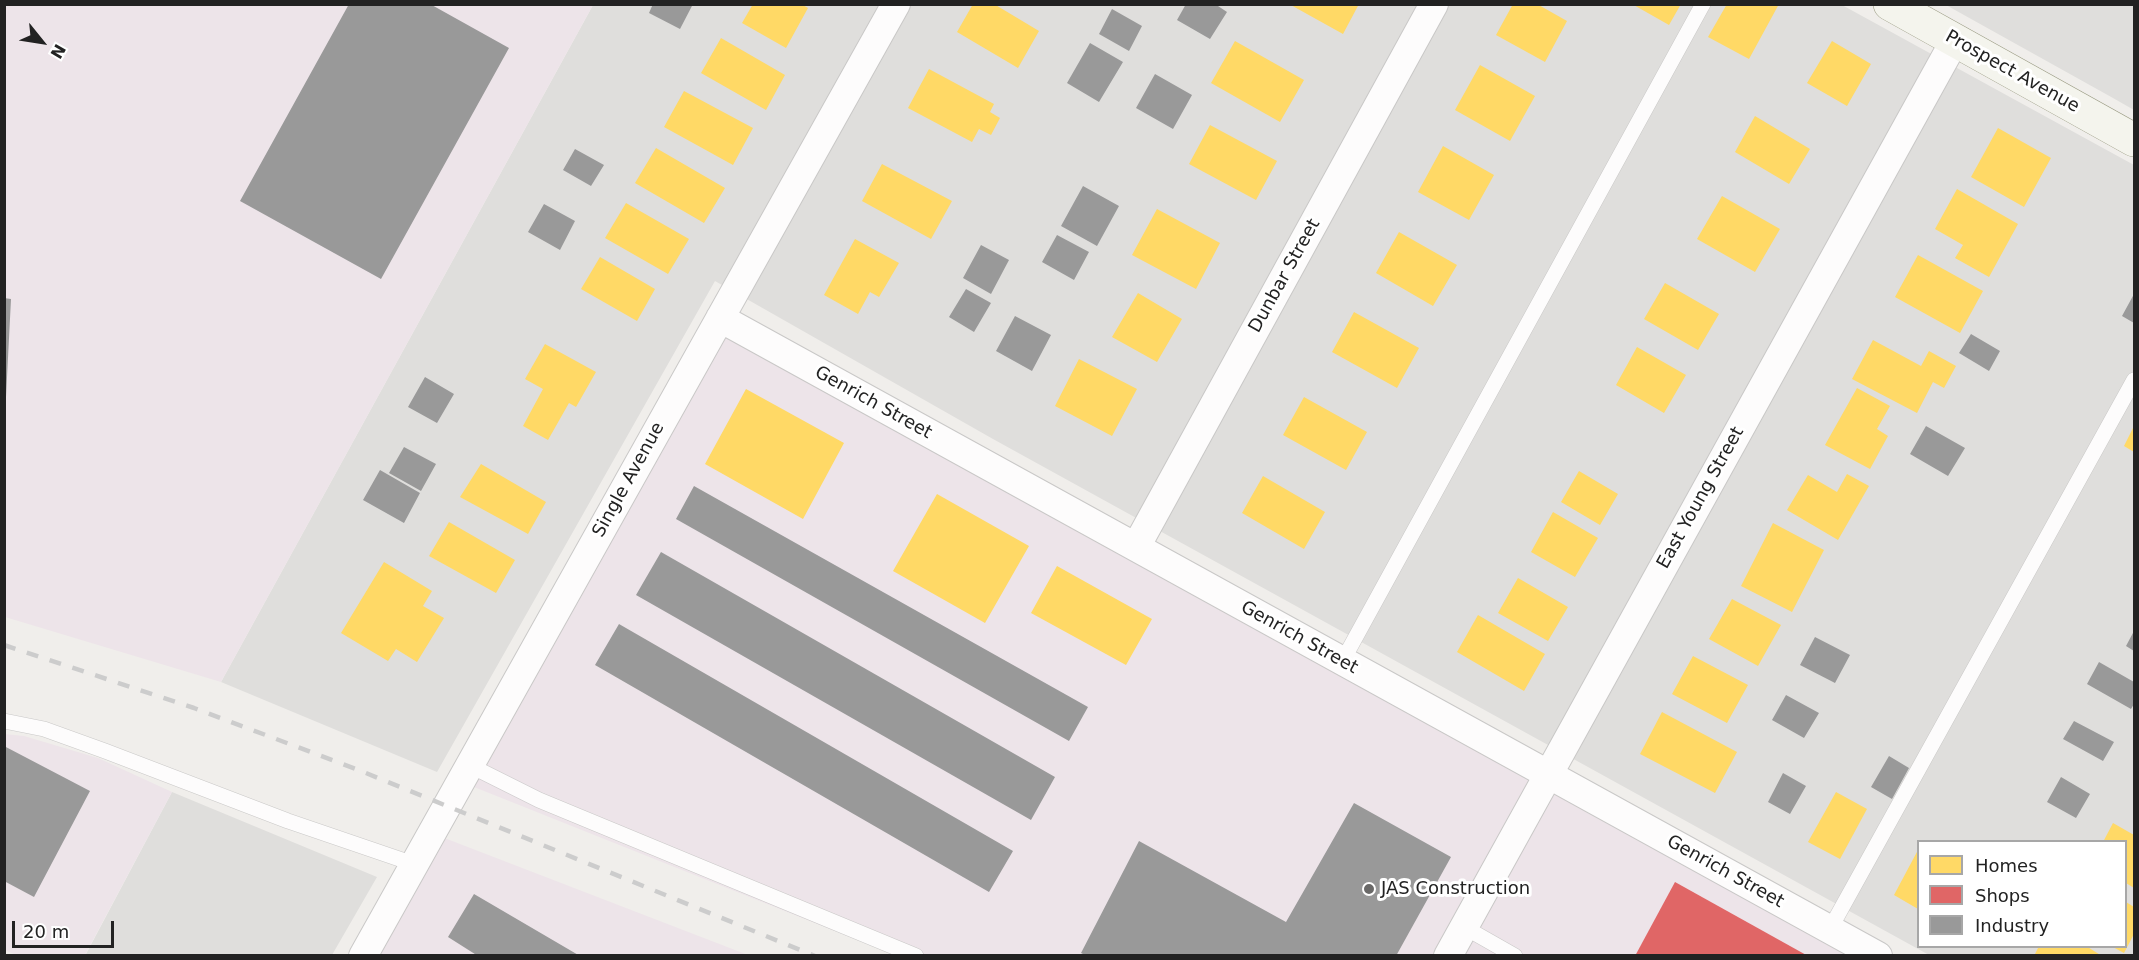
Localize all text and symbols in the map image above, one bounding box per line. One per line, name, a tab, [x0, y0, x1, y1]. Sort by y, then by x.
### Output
north arrow	[12, 12, 72, 72]
street label: Prospect Avenue	[1941, 26, 2083, 118]
text: N	[46, 41, 70, 62]
street label: Dunbar Street	[1245, 215, 1325, 337]
street label: Genrich Street	[811, 362, 935, 444]
street label: Single Avenue	[589, 419, 669, 541]
street label: East Young Street	[1653, 423, 1749, 573]
street label: Genrich Street	[1237, 597, 1361, 679]
street label: Genrich Street	[1663, 831, 1787, 913]
legend	[1917, 840, 2127, 948]
text: Homes	[1975, 855, 2038, 876]
place label: JAS Construction	[1381, 878, 1530, 900]
marker: JAS Construction	[1362, 882, 1376, 896]
text: Shops	[1975, 885, 2030, 906]
scale bar	[15, 909, 117, 947]
text: Industry	[1975, 915, 2049, 936]
text: 20 m	[23, 921, 69, 942]

